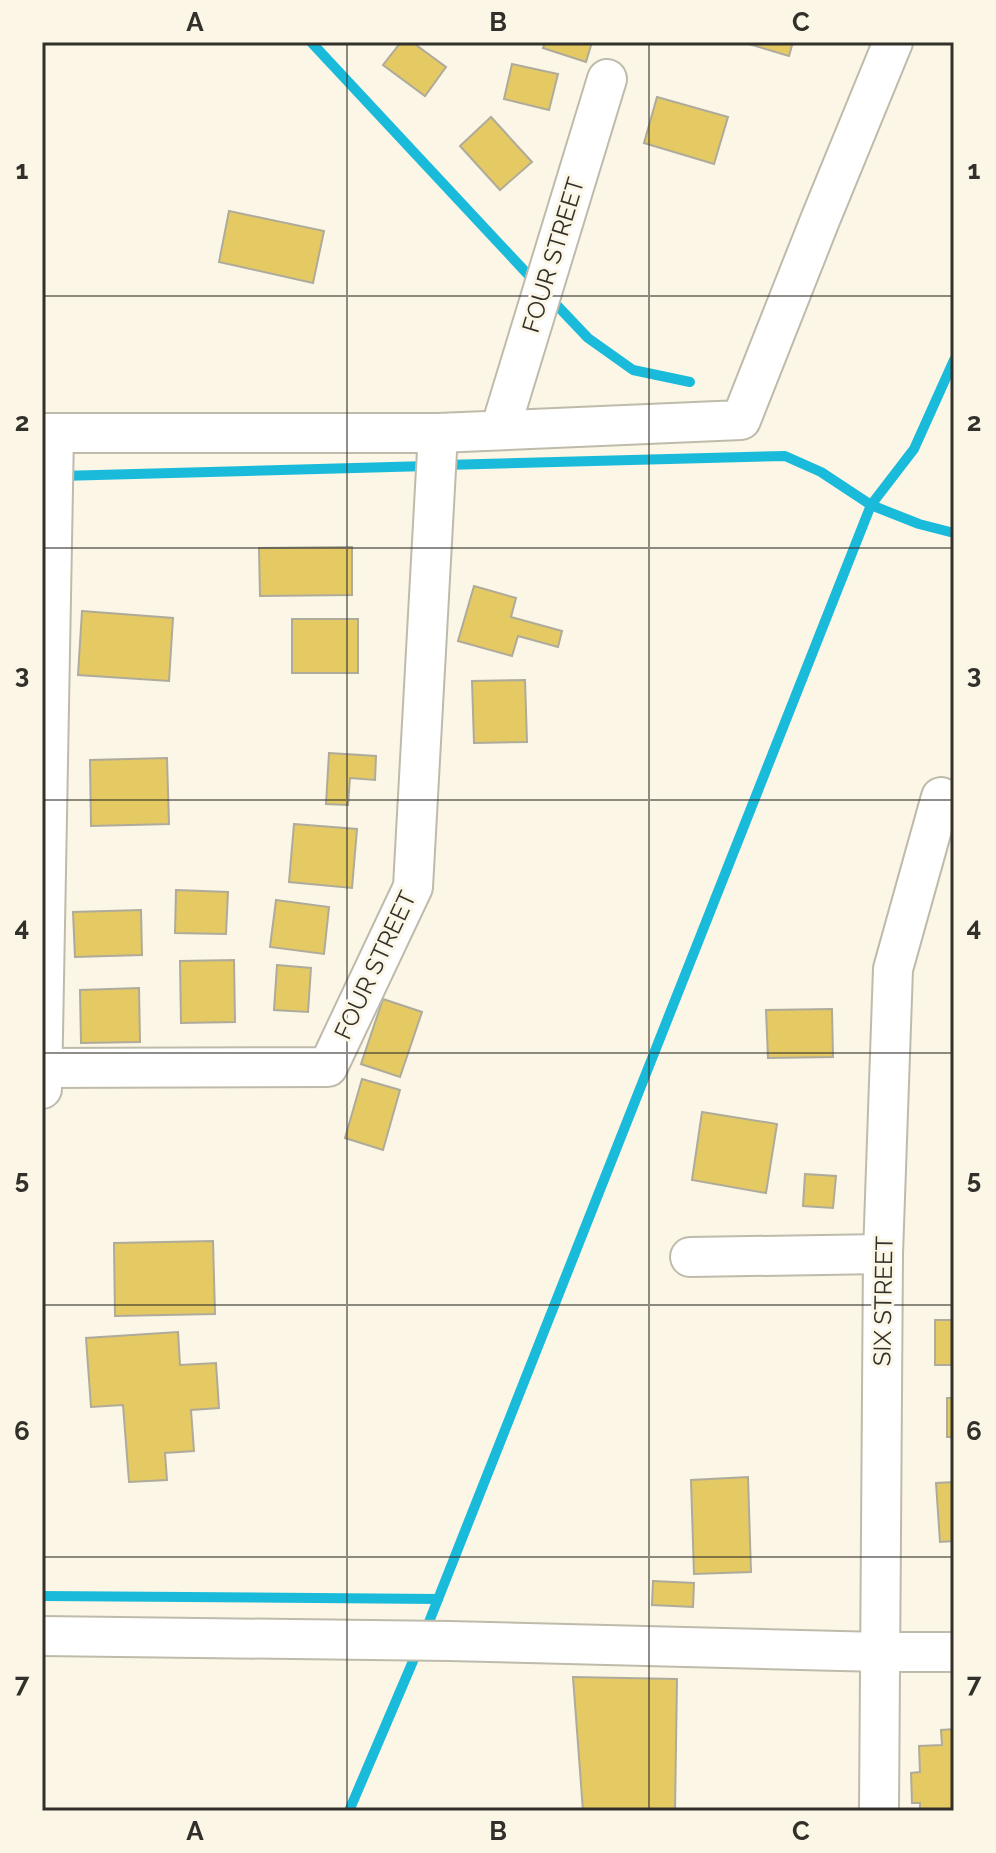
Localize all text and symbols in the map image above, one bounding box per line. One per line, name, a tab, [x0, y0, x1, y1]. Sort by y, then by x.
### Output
text: A	[186, 7, 204, 37]
text: B	[489, 7, 507, 37]
text: C	[792, 7, 810, 37]
text: 1	[16, 155, 29, 185]
text: 1	[968, 155, 981, 185]
street label: FOUR STREET	[516, 174, 590, 336]
text: 2	[15, 407, 29, 437]
text: 2	[967, 407, 981, 437]
text: 3	[15, 659, 29, 689]
text: 3	[967, 659, 981, 689]
street label: FOUR STREET	[328, 886, 422, 1044]
text: 4	[15, 912, 29, 942]
text: 4	[967, 912, 981, 942]
text: 5	[15, 1164, 29, 1194]
text: 5	[967, 1164, 981, 1194]
street label: SIX STREET	[867, 1235, 899, 1366]
text: 6	[14, 1416, 30, 1446]
text: 6	[966, 1416, 982, 1446]
text: 7	[15, 1668, 30, 1698]
text: 7	[967, 1668, 982, 1698]
text: A	[186, 1816, 204, 1846]
text: B	[489, 1816, 507, 1846]
text: C	[792, 1816, 810, 1846]

